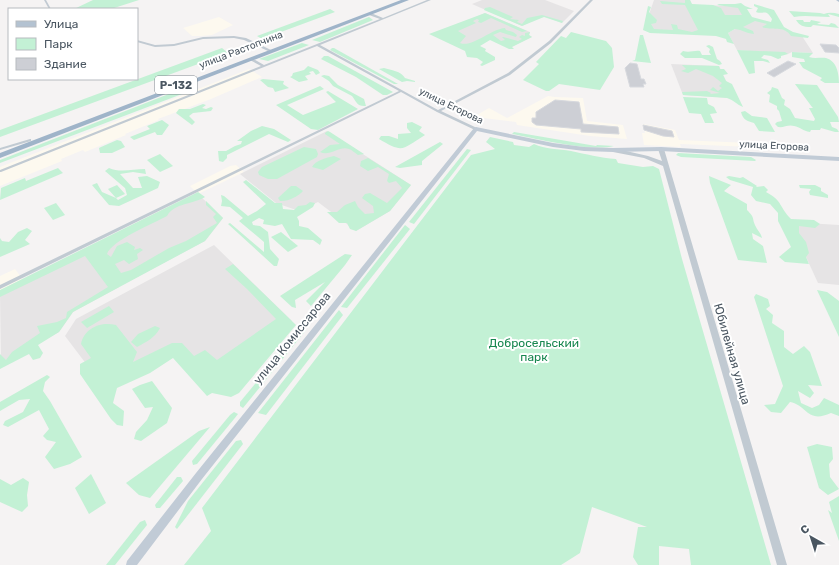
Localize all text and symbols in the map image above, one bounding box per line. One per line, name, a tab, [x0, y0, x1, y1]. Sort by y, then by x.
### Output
legend	[8, 8, 138, 80]
text: Улица	[44, 17, 78, 31]
street label: улица Растопчина	[197, 29, 285, 71]
text: Парк	[44, 37, 73, 51]
text: Здание	[44, 57, 87, 71]
road number: Р-132	[155, 76, 197, 94]
street label: улица Егорова	[417, 85, 485, 127]
street label: улица Егорова	[739, 138, 809, 154]
street label: улица Комиссарова	[251, 289, 333, 387]
street label: Юбилейная улица	[711, 302, 753, 406]
park label: Добросельский парк	[489, 336, 579, 364]
north arrow	[791, 517, 831, 557]
text: С	[798, 522, 812, 537]

